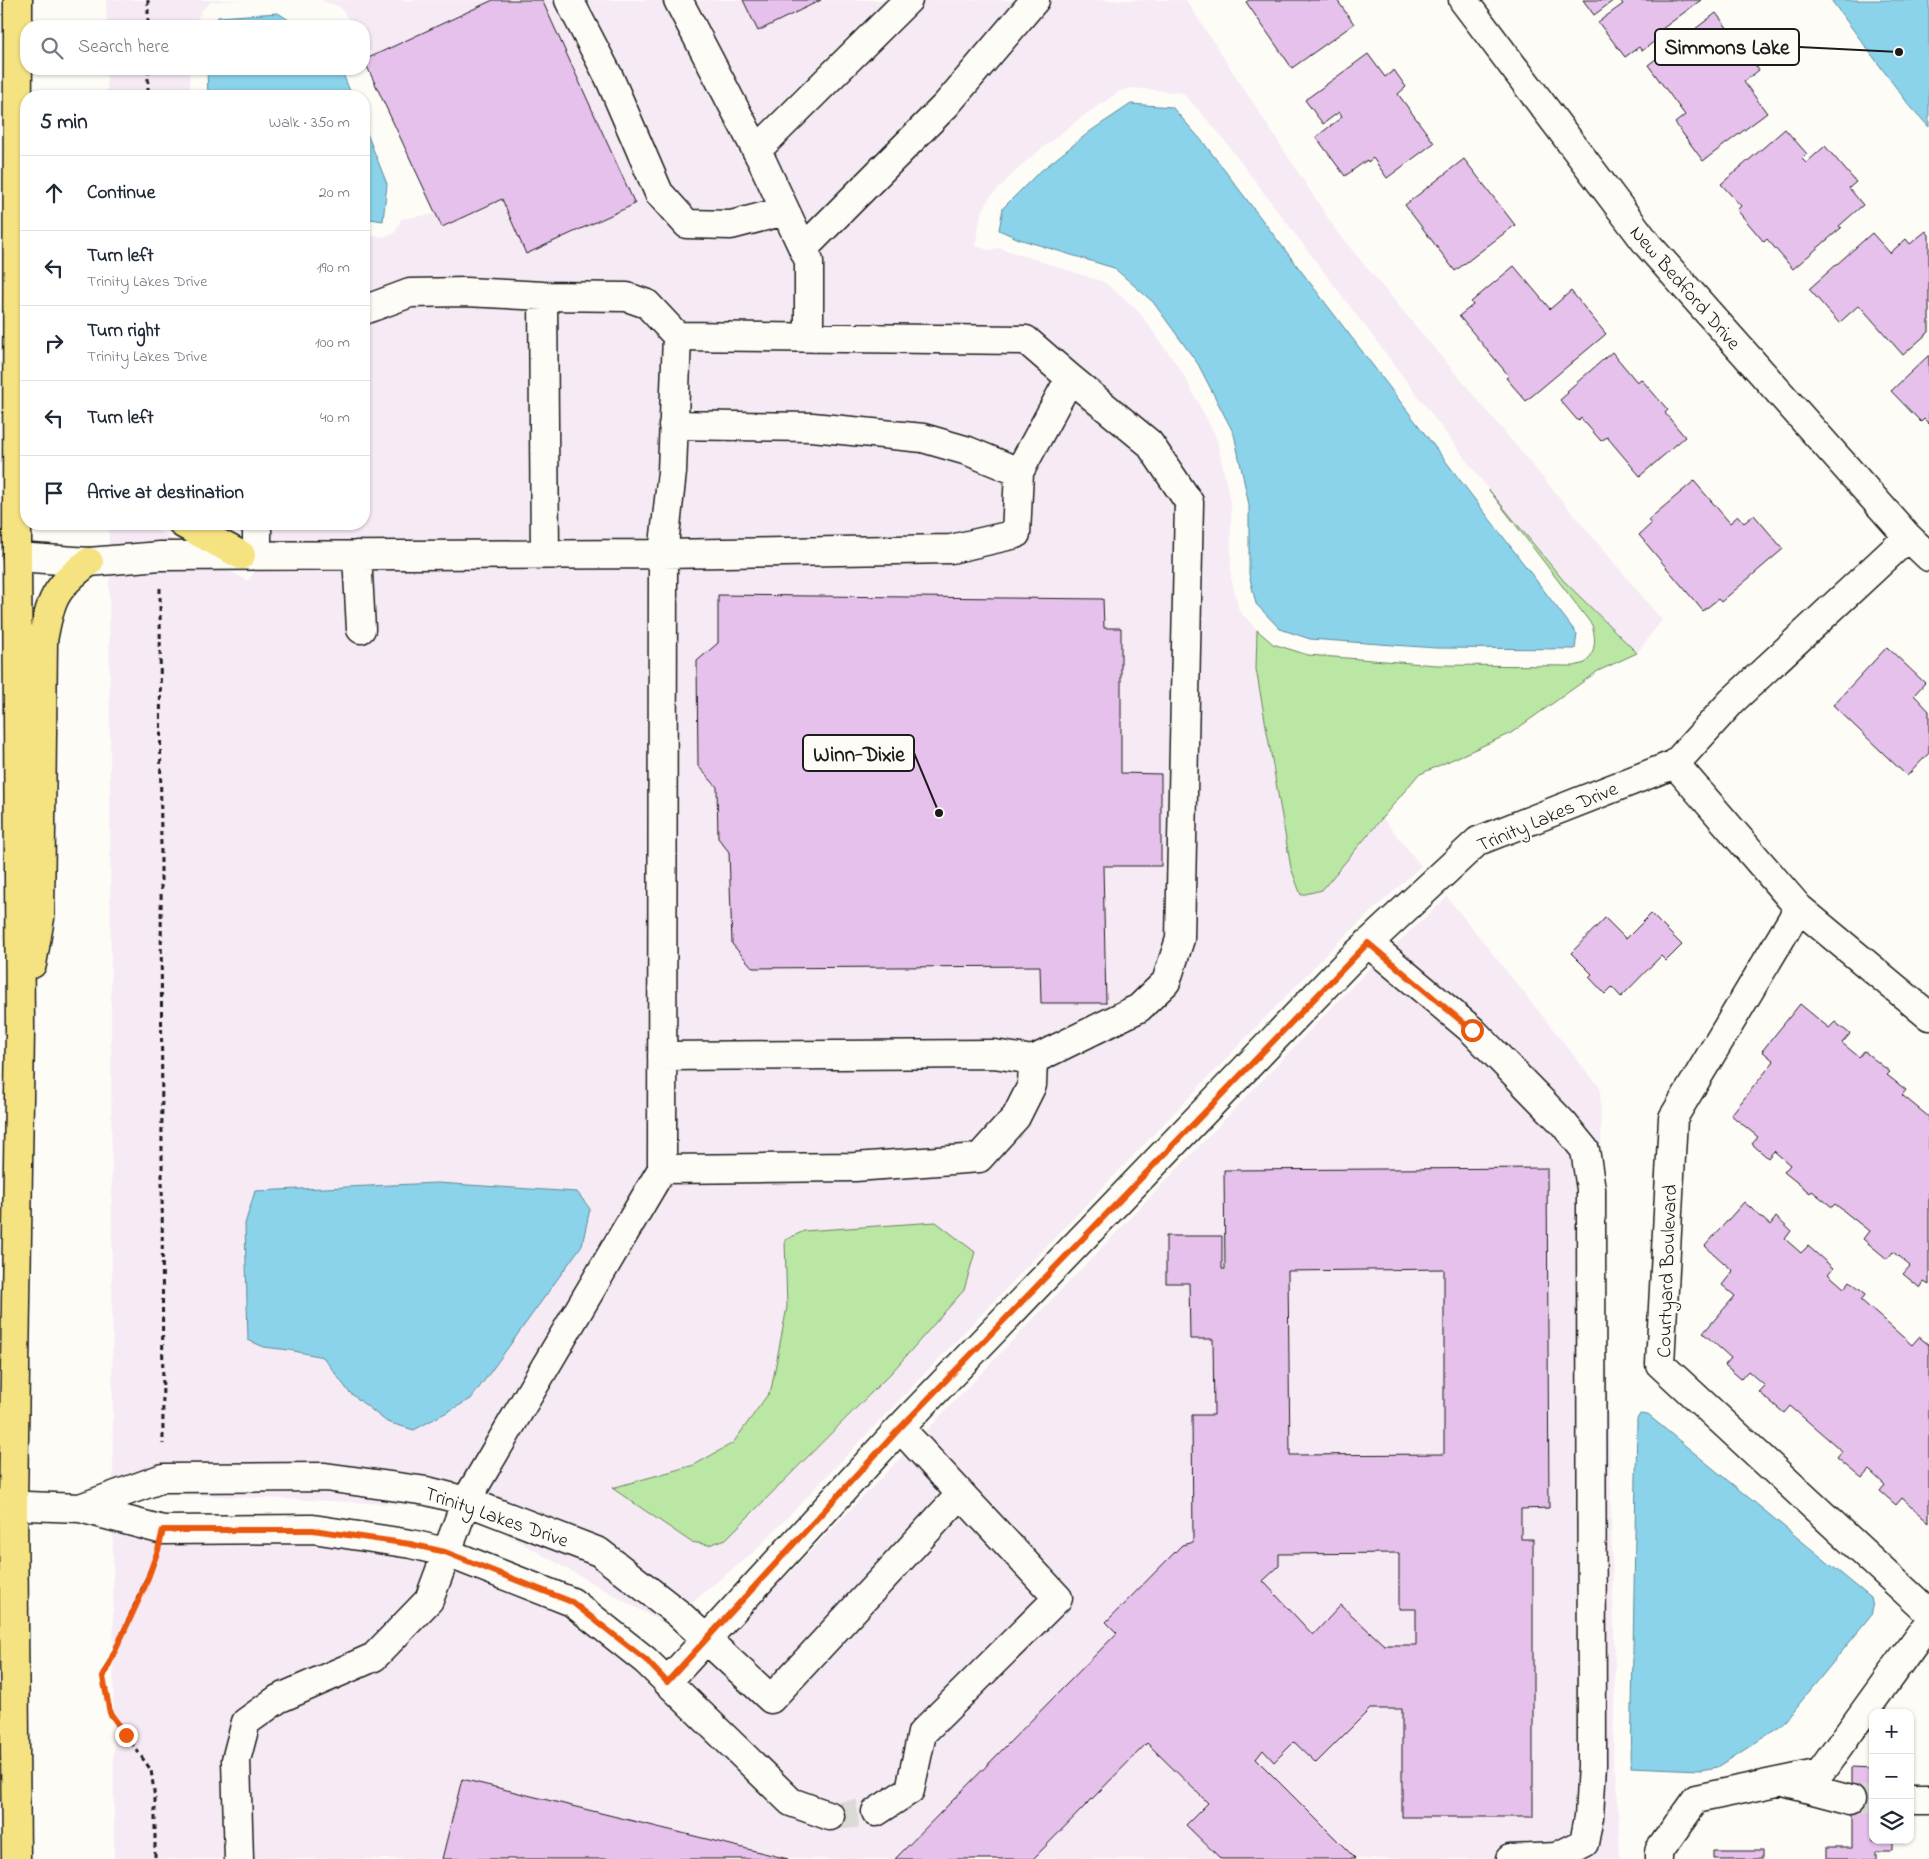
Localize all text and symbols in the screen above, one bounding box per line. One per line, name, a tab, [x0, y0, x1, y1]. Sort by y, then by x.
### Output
search box	[20, 20, 370, 75]
callout: Simmons Lake	[1655, 29, 1799, 65]
icon: search	[38, 34, 66, 62]
text: Search here	[78, 34, 169, 61]
text: Simmons Lake	[1665, 34, 1790, 64]
text: 5 min	[40, 108, 88, 138]
text: Walk · 350 m	[269, 111, 350, 135]
icon: ahead	[40, 179, 68, 207]
text: Continue	[87, 180, 155, 207]
text: 20 m	[319, 181, 350, 205]
street label: New Bedford Drive	[1622, 220, 1747, 357]
text: Turn left	[87, 243, 154, 270]
icon: left	[40, 254, 68, 282]
text: 190 m	[317, 256, 350, 280]
text: Trinity Lakes Drive	[87, 270, 207, 294]
text: Turn right	[87, 318, 160, 345]
icon: right	[40, 329, 68, 357]
text: 100 m	[315, 331, 350, 355]
text: Trinity Lakes Drive	[87, 345, 207, 369]
icon: left	[40, 404, 68, 432]
text: Turn left	[87, 405, 154, 432]
text: 40 m	[320, 406, 350, 430]
icon: arrive	[40, 479, 68, 507]
text: Arrive at destination	[87, 480, 244, 507]
callout: Winn-Dixie	[803, 735, 914, 771]
text: Winn-Dixie	[813, 741, 905, 771]
street label: Trinity Lakes Drive	[1473, 776, 1623, 861]
route start	[1461, 1019, 1484, 1042]
street label: Courtyard Boulevard	[1651, 1184, 1686, 1358]
street label: Trinity Lakes Drive	[420, 1480, 572, 1557]
map controls	[1869, 1709, 1914, 1844]
button: +	[1869, 1709, 1914, 1754]
route end	[115, 1724, 138, 1747]
button: −	[1869, 1754, 1914, 1799]
button: layers	[1869, 1799, 1914, 1844]

